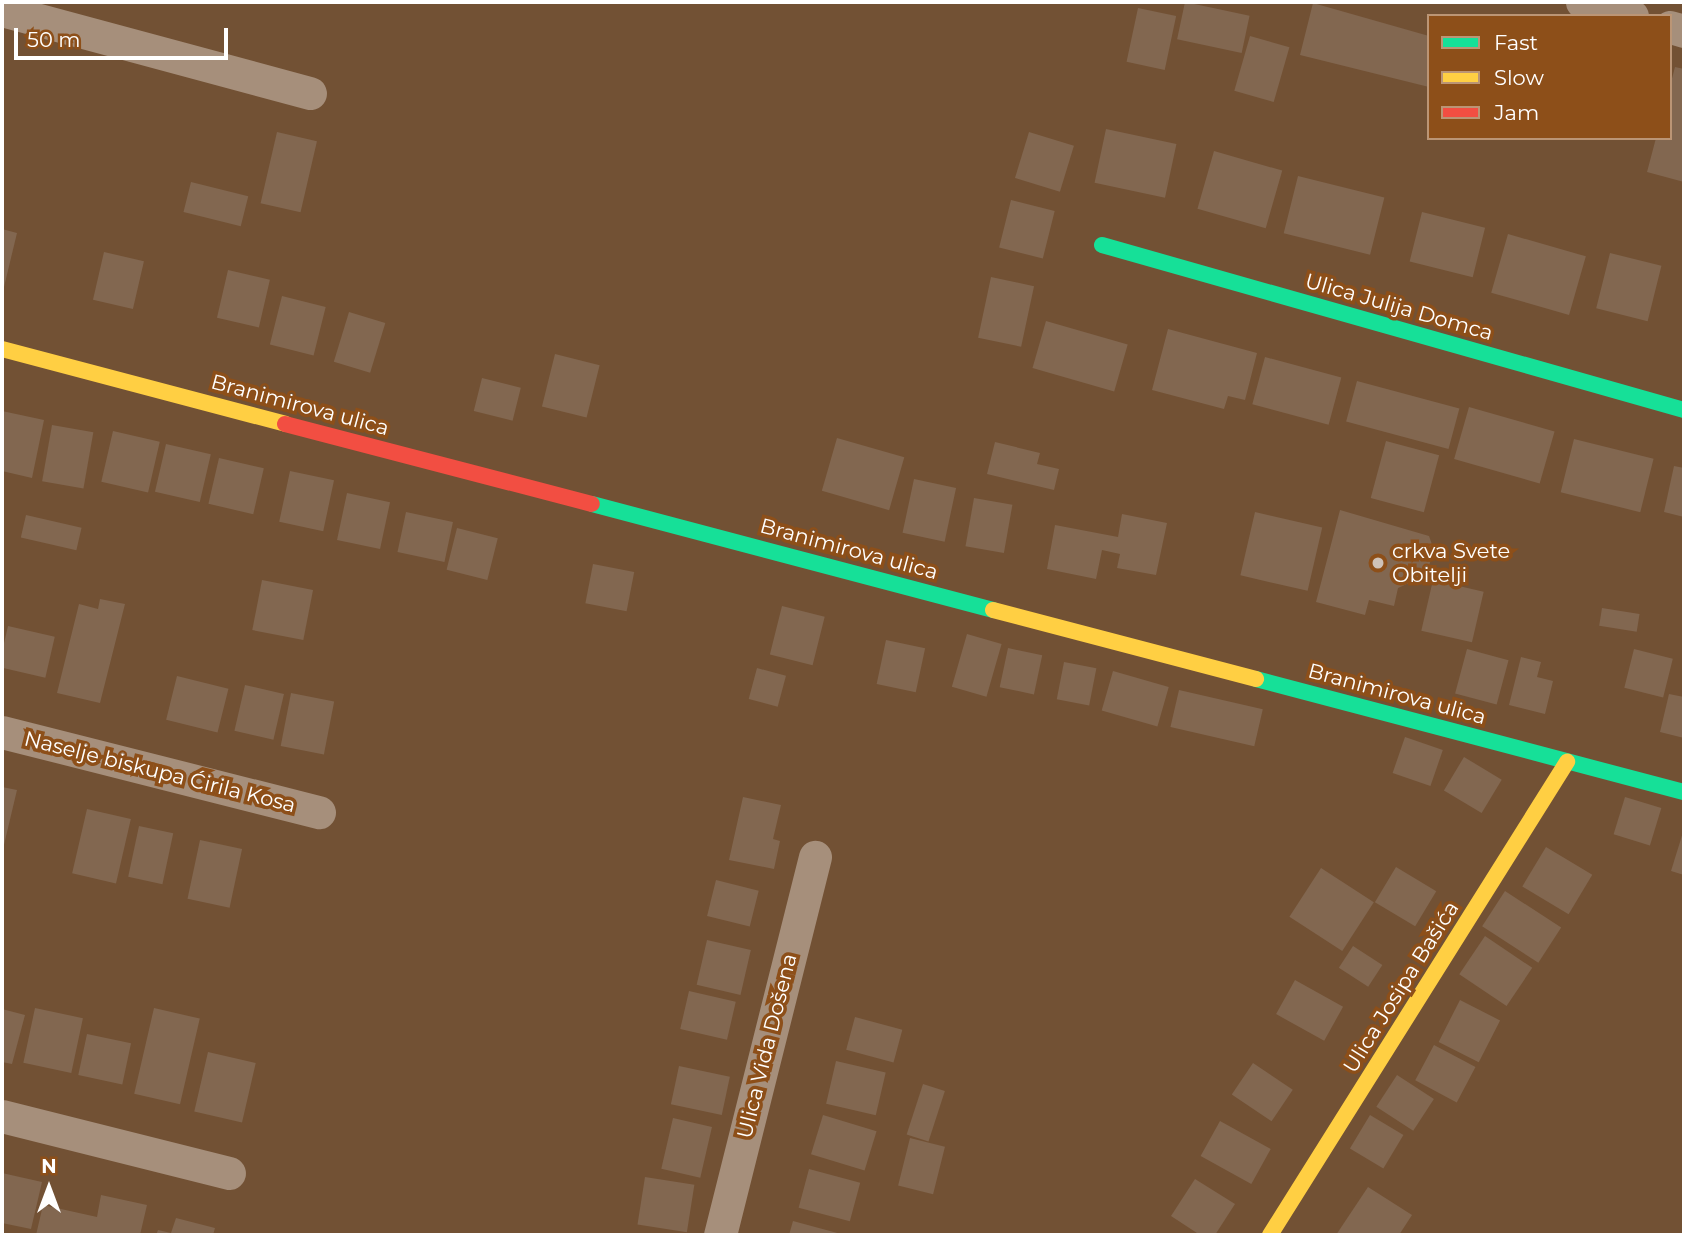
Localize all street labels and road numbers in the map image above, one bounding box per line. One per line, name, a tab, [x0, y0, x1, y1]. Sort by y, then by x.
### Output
street label: Ulica Julija Domca	[1302, 268, 1496, 346]
street label: Branimirova ulica	[208, 369, 392, 441]
street label: Branimirova ulica	[757, 513, 941, 585]
street label: Branimirova ulica	[1305, 658, 1489, 730]
street label: Naselje biskupa Ćirila Kosa	[22, 726, 298, 818]
street label: Ulica Josipa Bašića	[1338, 897, 1464, 1077]
street label: Ulica Vida Došena	[732, 951, 802, 1141]

